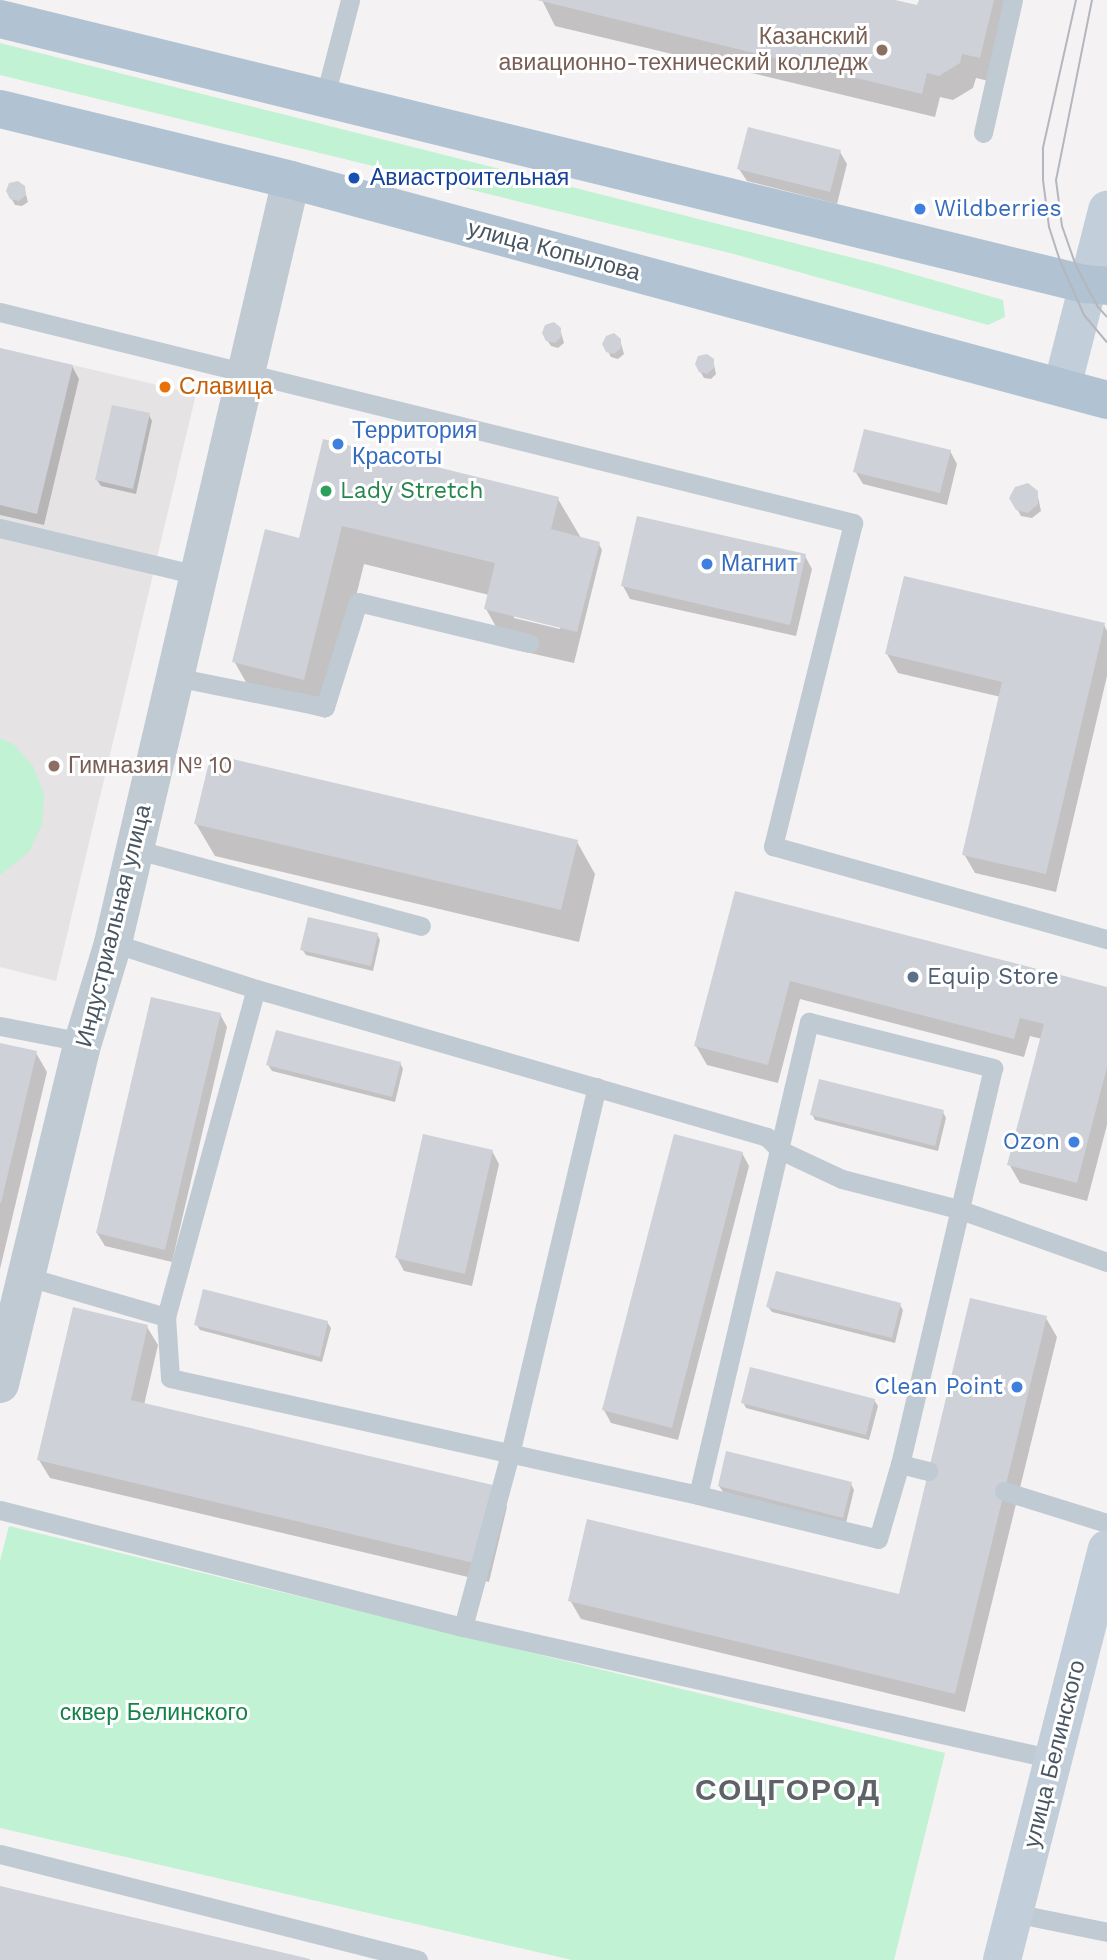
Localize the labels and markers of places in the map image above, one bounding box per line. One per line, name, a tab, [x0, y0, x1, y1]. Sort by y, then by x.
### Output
place label: Казанский авиационно-технический колледж	[499, 23, 868, 77]
marker: Казанский авиационно-технический колледж	[874, 42, 890, 58]
place label: Авиастроительная	[370, 164, 569, 192]
marker: Авиастроительная	[344, 168, 364, 188]
place label: Wildberries	[934, 195, 1062, 223]
marker: Wildberries	[912, 201, 928, 217]
place label: Славица	[179, 373, 273, 401]
marker: Славица	[157, 379, 173, 395]
place label: Территория Красоты	[352, 417, 477, 471]
marker: Территория Красоты	[330, 436, 346, 452]
place label: Lady Stretch	[340, 477, 484, 505]
marker: Lady Stretch	[318, 483, 334, 499]
place label: Магнит	[721, 550, 798, 578]
marker: Магнит	[699, 556, 715, 572]
place label: Гимназия № 10	[68, 752, 233, 780]
marker: Гимназия № 10	[46, 758, 62, 774]
place label: Equip Store	[927, 963, 1059, 991]
marker: Equip Store	[905, 969, 921, 985]
place label: Ozon	[1003, 1128, 1060, 1156]
marker: Ozon	[1066, 1134, 1082, 1150]
place label: Clean Point	[874, 1373, 1003, 1401]
marker: Clean Point	[1009, 1379, 1025, 1395]

